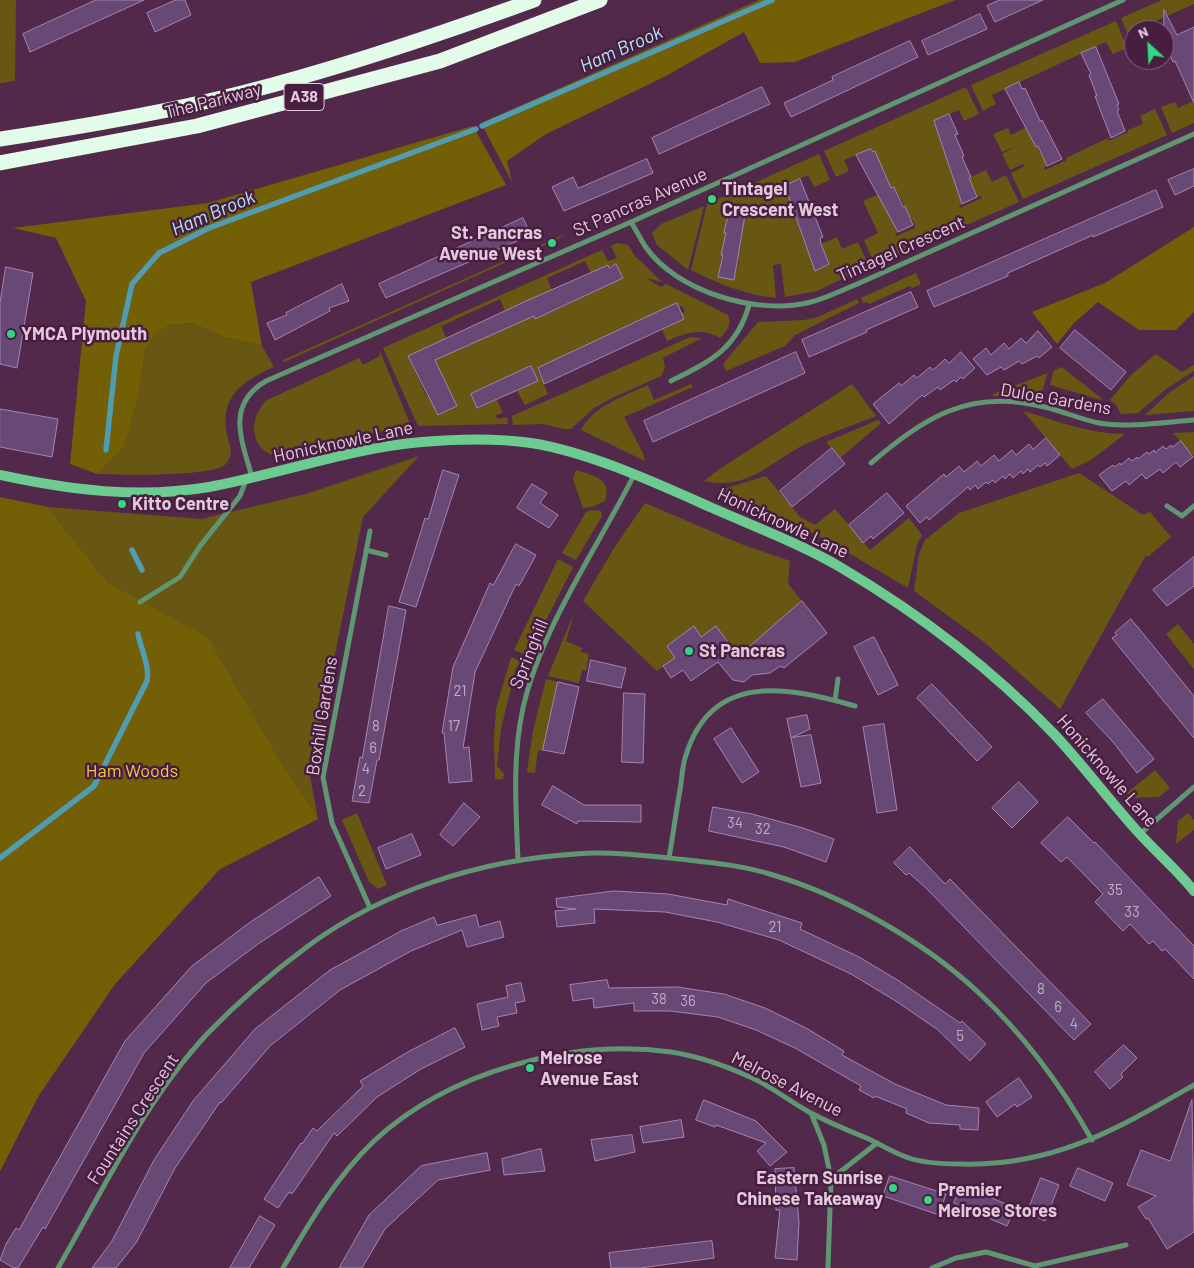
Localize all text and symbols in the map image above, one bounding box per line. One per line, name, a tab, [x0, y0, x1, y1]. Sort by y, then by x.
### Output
north arrow	[1124, 20, 1174, 70]
water label: Ham Brook	[576, 21, 666, 77]
text: N	[1135, 22, 1151, 42]
street label: The Parkway	[163, 79, 263, 123]
road number: A38	[284, 84, 324, 110]
street label: St Pancras Avenue	[570, 163, 710, 241]
place label: Tintagel Crescent West	[722, 178, 838, 220]
water label: Ham Brook	[168, 185, 258, 241]
marker: Tintagel Crescent West	[706, 193, 718, 205]
street label: Tintagel Crescent	[834, 211, 968, 287]
place label: St. Pancras Avenue West	[439, 222, 542, 264]
marker: St. Pancras Avenue West	[546, 237, 558, 249]
place label: YMCA Plymouth	[21, 323, 147, 345]
marker: YMCA Plymouth	[5, 328, 17, 340]
street label: Duloe Gardens	[999, 379, 1113, 419]
street label: Honicknowle Lane	[271, 417, 415, 467]
street label: Honicknowle Lane	[714, 483, 852, 563]
place label: Kitto Centre	[132, 493, 229, 515]
marker: Kitto Centre	[116, 498, 128, 510]
street label: Springhill	[505, 616, 553, 692]
place label: St Pancras	[699, 640, 785, 662]
marker: St Pancras	[683, 645, 695, 657]
street label: Boxhill Gardens	[302, 655, 342, 777]
house number: 21	[453, 682, 467, 700]
street label: Honicknowle Lane	[1052, 710, 1162, 832]
house number: 8	[372, 717, 380, 735]
house number: 17	[448, 717, 460, 735]
house number: 6	[369, 739, 377, 757]
park label: Ham Woods	[86, 760, 178, 782]
house number: 4	[362, 760, 370, 778]
house number: 2	[358, 782, 366, 800]
house number: 34	[727, 814, 743, 832]
house number: 32	[755, 820, 771, 838]
house number: 35	[1107, 881, 1123, 899]
house number: 33	[1124, 903, 1140, 921]
house number: 21	[768, 918, 782, 936]
house number: 8	[1037, 980, 1045, 998]
house number: 38	[651, 990, 667, 1008]
house number: 36	[680, 992, 696, 1010]
house number: 6	[1054, 998, 1062, 1016]
house number: 4	[1070, 1015, 1078, 1033]
house number: 5	[956, 1027, 964, 1045]
place label: Melrose Avenue East	[540, 1047, 639, 1090]
street label: Melrose Avenue	[728, 1047, 846, 1121]
street label: Fountains Crescent	[83, 1050, 183, 1188]
marker: Melrose Avenue East	[524, 1062, 536, 1074]
place label: Eastern Sunrise Chinese Takeaway	[737, 1167, 883, 1210]
place label: Premier Melrose Stores	[938, 1179, 1057, 1222]
marker: Eastern Sunrise Chinese Takeaway	[887, 1182, 899, 1194]
marker: Premier Melrose Stores	[922, 1194, 934, 1206]

